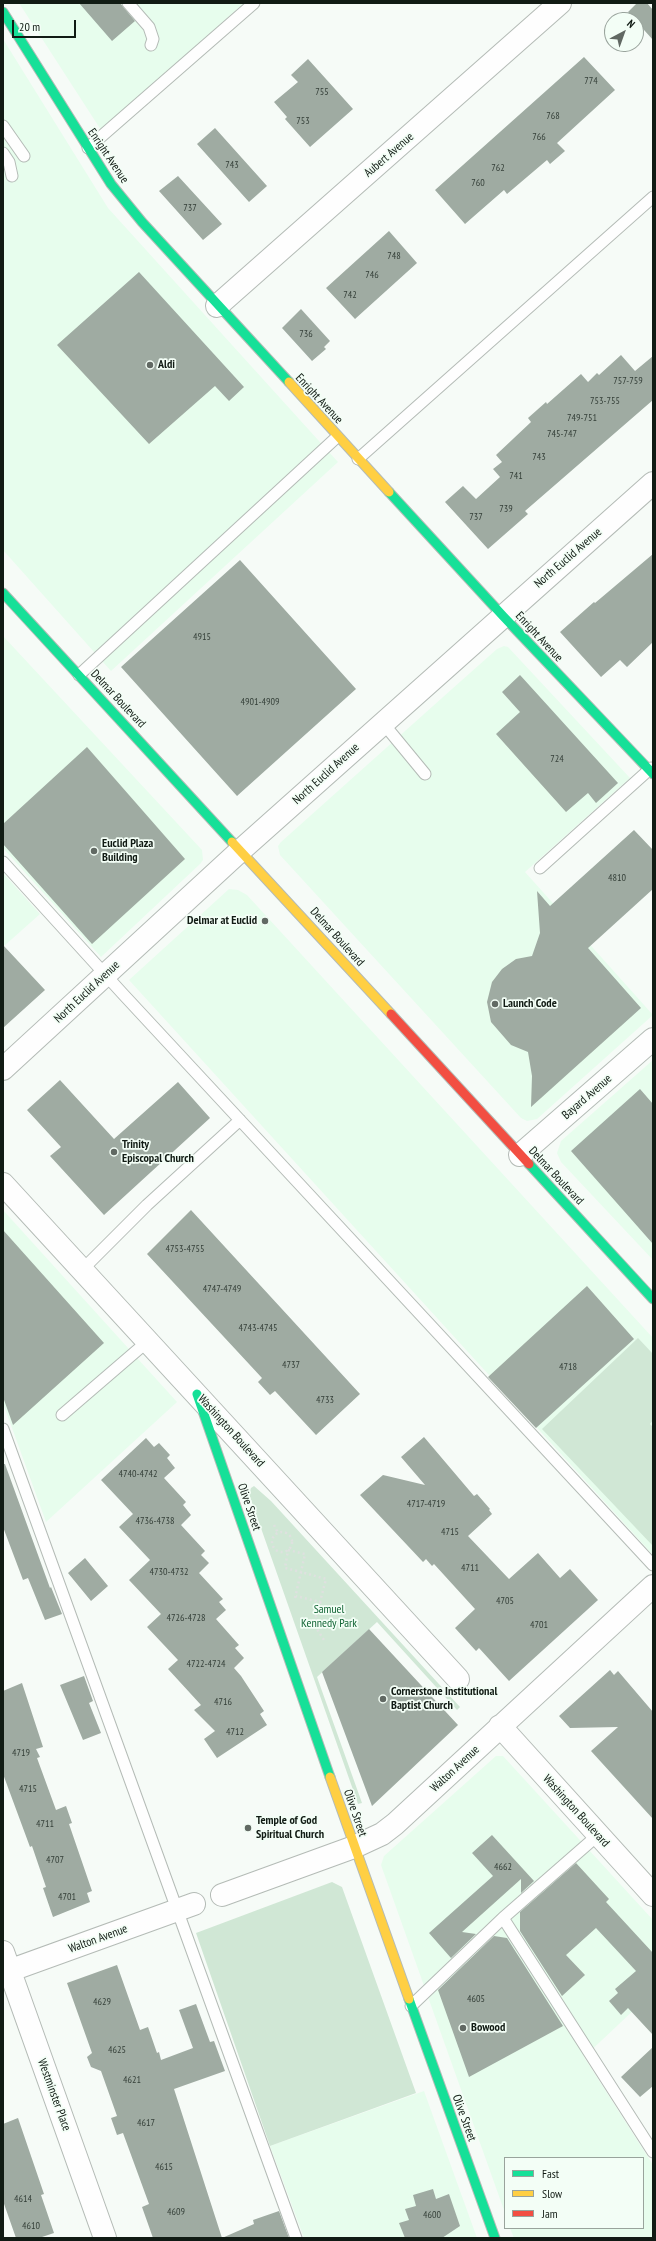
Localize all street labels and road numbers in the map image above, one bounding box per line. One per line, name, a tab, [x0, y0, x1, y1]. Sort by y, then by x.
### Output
street label: Enright Avenue	[84, 126, 132, 186]
street label: Aubert Avenue	[361, 130, 417, 180]
street label: Enright Avenue	[292, 371, 346, 427]
street label: North Euclid Avenue	[531, 525, 605, 591]
street label: Enright Avenue	[512, 609, 566, 665]
street label: Delmar Boulevard	[87, 667, 149, 731]
street label: North Euclid Avenue	[290, 740, 362, 808]
street label: Delmar Boulevard	[307, 905, 367, 969]
street label: North Euclid Avenue	[51, 958, 123, 1026]
street label: Bayard Avenue	[559, 1072, 615, 1122]
street label: Delmar Boulevard	[525, 1144, 587, 1208]
street label: Washington Boulevard	[195, 1392, 267, 1470]
street label: Olive Street	[234, 1481, 264, 1533]
street label: Walton Avenue	[427, 1743, 483, 1795]
street label: Washington Boulevard	[540, 1772, 612, 1850]
street label: Olive Street	[340, 1787, 370, 1839]
street label: Walton Avenue	[67, 1922, 129, 1956]
street label: Westminster Place	[34, 2057, 74, 2133]
street label: Olive Street	[449, 2093, 479, 2143]

